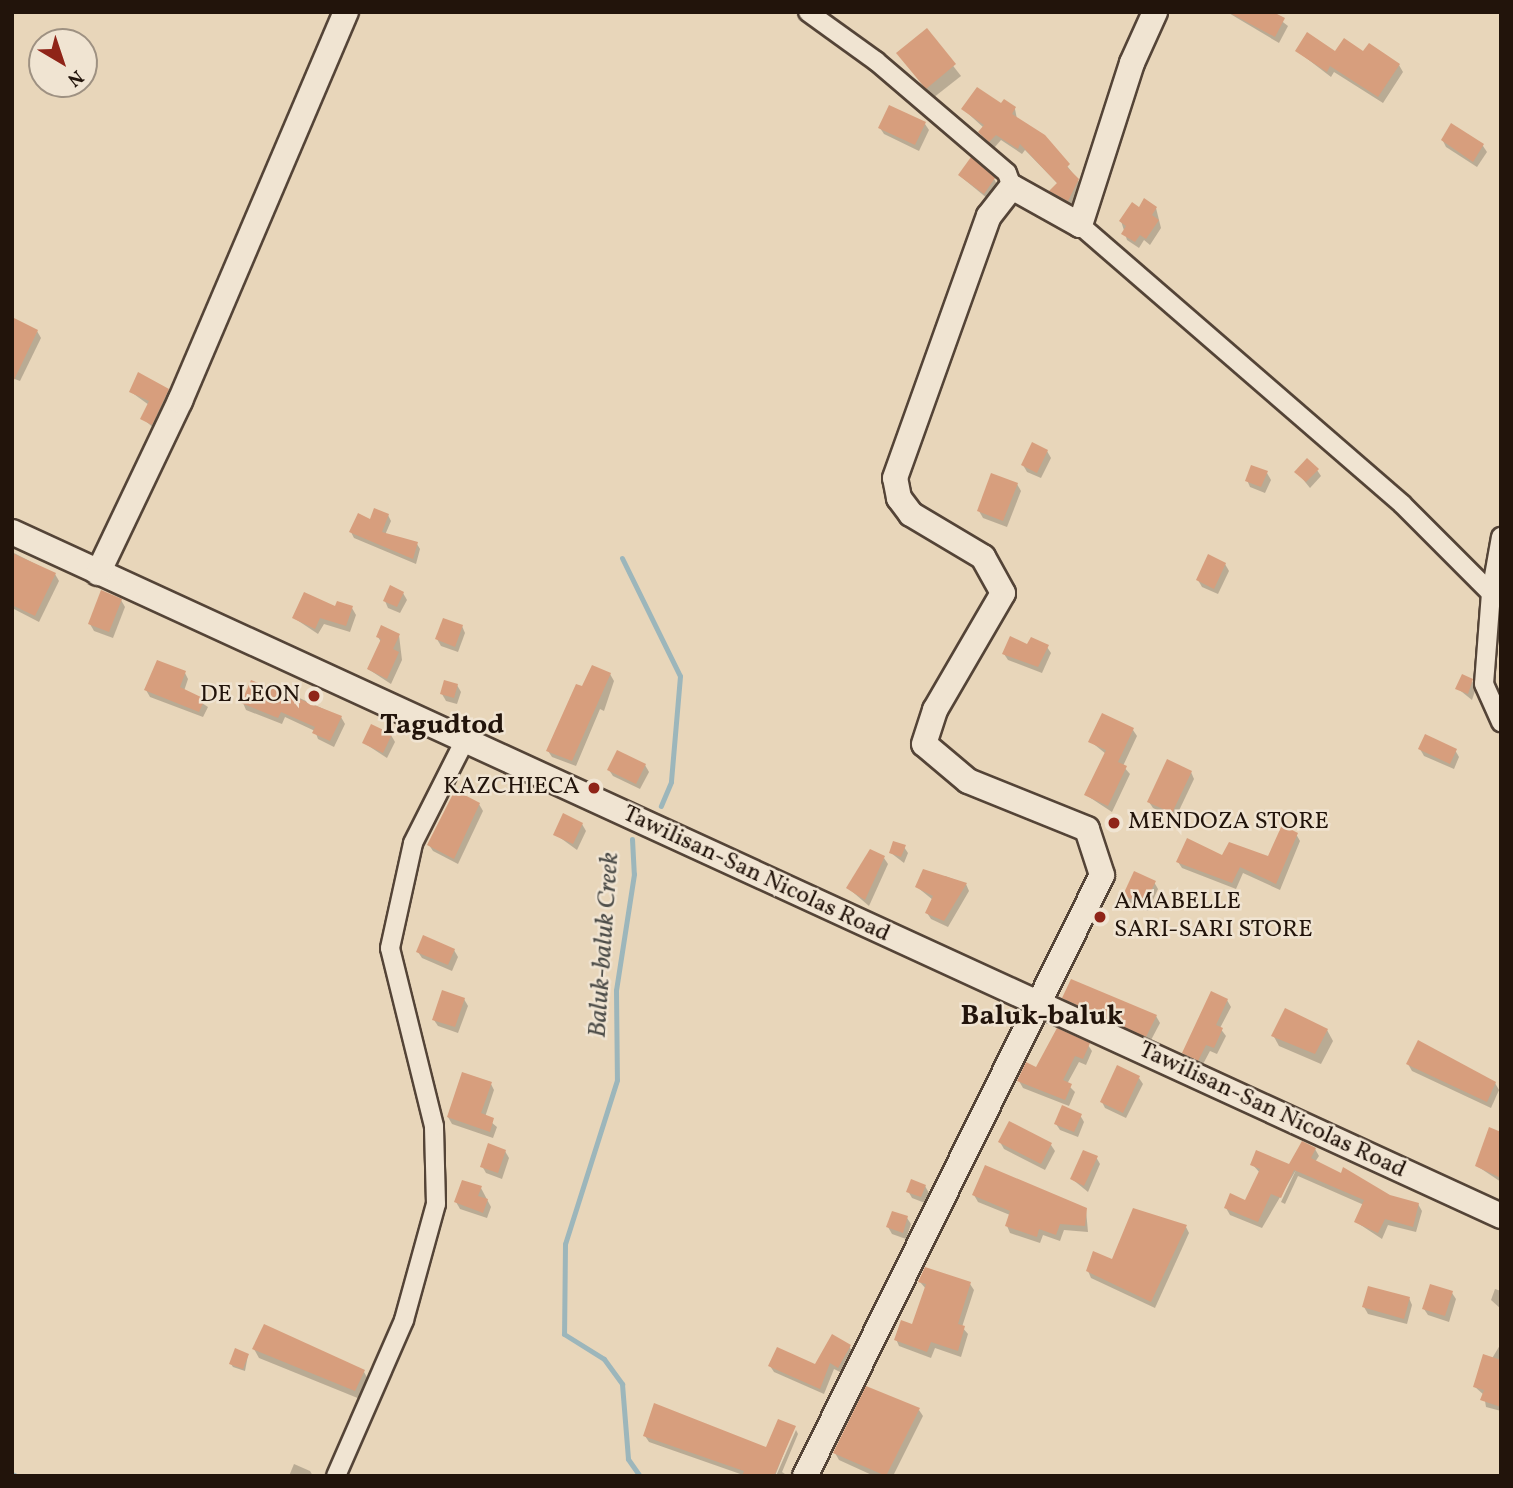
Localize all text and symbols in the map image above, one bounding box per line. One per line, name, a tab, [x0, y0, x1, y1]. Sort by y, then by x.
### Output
north arrow	[28, 28, 98, 98]
text: N	[61, 63, 89, 92]
place label: DE LEON	[200, 682, 300, 710]
marker: DE LEON	[306, 688, 322, 704]
district label: Tagudtod	[380, 709, 504, 743]
place label: KAZCHIECA	[443, 774, 580, 802]
marker: KAZCHIECA	[586, 780, 602, 796]
street label: Tawilisan-San Nicolas Road	[618, 800, 894, 950]
place label: MENDOZA STORE	[1128, 809, 1329, 837]
marker: MENDOZA STORE	[1106, 815, 1122, 831]
water label: Baluk-baluk Creek	[583, 851, 627, 1039]
place label: AMABELLE SARI-SARI STORE	[1114, 889, 1313, 945]
marker: AMABELLE SARI-SARI STORE	[1092, 909, 1108, 925]
district label: Baluk-baluk	[961, 1000, 1123, 1034]
street label: Tawilisan-San Nicolas Road	[1134, 1036, 1410, 1186]

